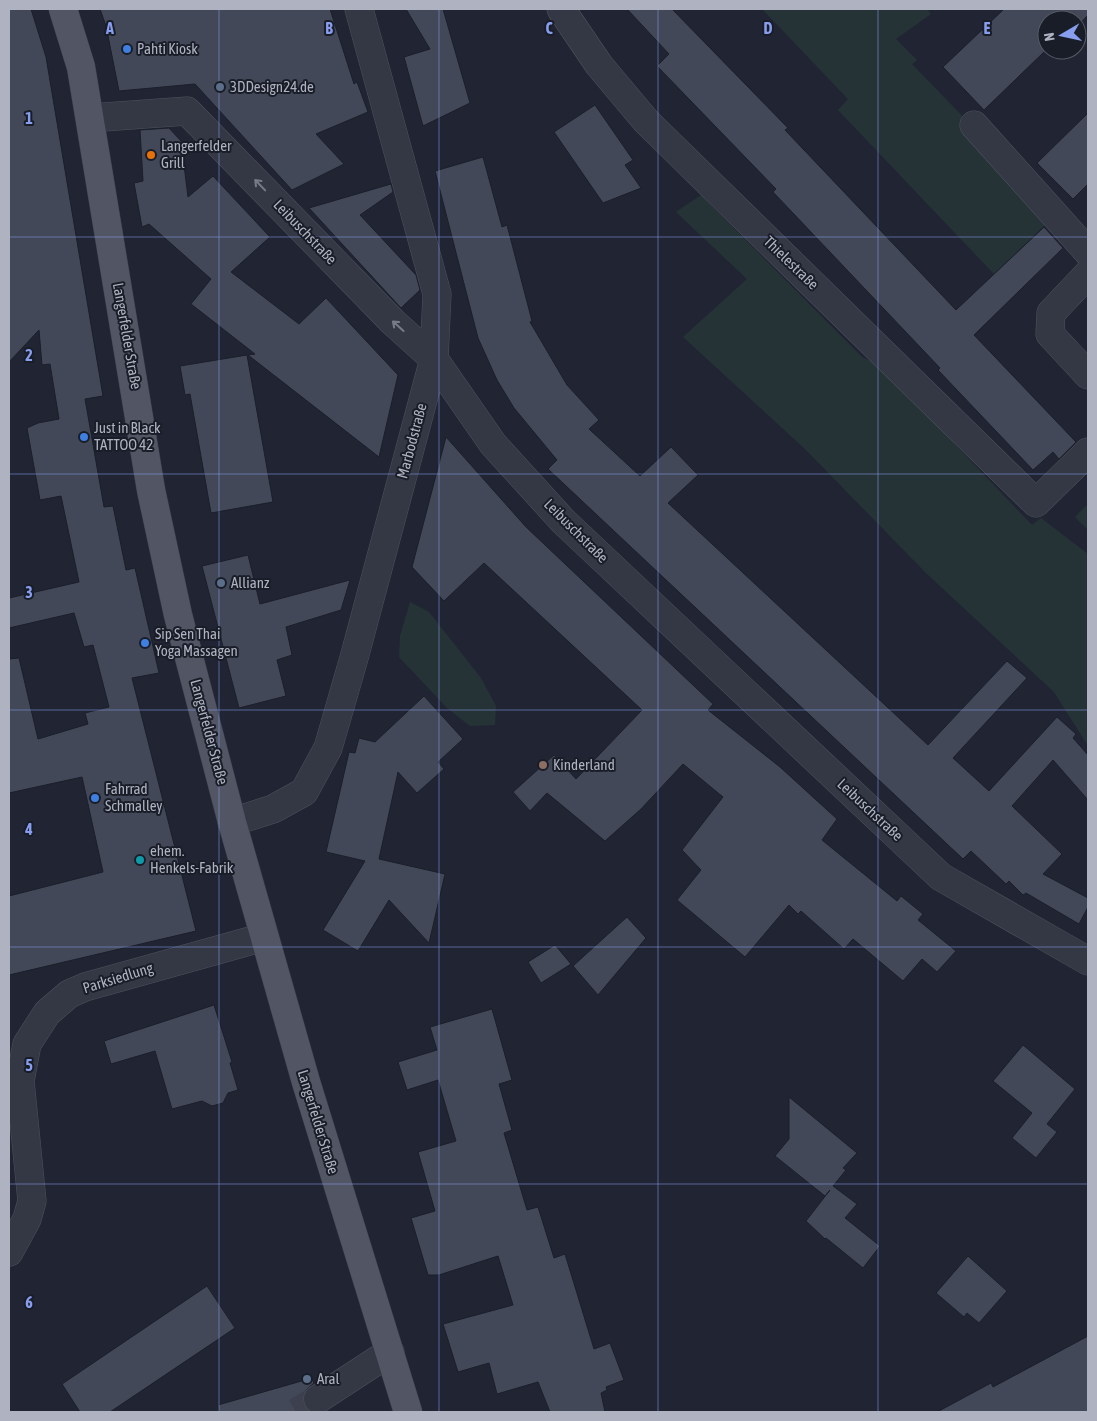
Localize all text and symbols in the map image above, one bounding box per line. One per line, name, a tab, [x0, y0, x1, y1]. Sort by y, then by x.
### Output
north arrow	[1037, 10, 1087, 60]
text: A	[105, 19, 114, 37]
text: B	[325, 19, 333, 37]
text: C	[545, 19, 553, 37]
text: D	[764, 19, 773, 37]
text: E	[984, 19, 991, 37]
text: N	[1041, 32, 1058, 42]
place label: Pahti Kiosk	[137, 40, 198, 57]
marker: Pahti Kiosk	[121, 43, 133, 55]
place label: 3DDesign24.de	[230, 78, 314, 95]
marker: 3DDesign24.de	[214, 81, 226, 93]
text: 1	[25, 109, 33, 127]
place label: Langerfelder Grill	[161, 137, 232, 171]
marker: Langerfelder Grill	[145, 149, 157, 161]
one-way arrow	[253, 179, 266, 191]
street label: Leibuschstraße	[270, 196, 340, 268]
street label: Thielestraße	[761, 233, 822, 293]
street label: Langerfelder Straße	[110, 281, 145, 391]
one-way arrow	[391, 320, 404, 332]
text: 2	[25, 346, 33, 364]
street label: Marbodstraße	[393, 401, 430, 480]
place label: Just in Black TATTOO 42	[94, 419, 161, 453]
marker: Just in Black TATTOO 42	[78, 431, 90, 443]
street label: Leibuschstraße	[541, 495, 612, 566]
place label: Allianz	[231, 574, 270, 591]
marker: Allianz	[215, 577, 227, 589]
text: 3	[25, 583, 33, 601]
place label: Sip Sen Thai Yoga Massagen	[155, 625, 238, 659]
marker: Sip Sen Thai Yoga Massagen	[139, 637, 151, 649]
street label: Langerfelder Straße	[187, 677, 232, 786]
place label: Kinderland	[553, 756, 615, 773]
marker: Kinderland	[537, 759, 549, 771]
street label: Leibuschstraße	[834, 775, 907, 844]
place label: Fahrrad Schmalley	[105, 780, 163, 814]
marker: Fahrrad Schmalley	[89, 792, 101, 804]
text: 4	[24, 820, 33, 838]
place label: ehem. Henkels-Fabrik	[150, 842, 234, 876]
marker: ehem. Henkels-Fabrik	[134, 854, 146, 866]
street label: Parksiedlung	[81, 959, 156, 996]
text: 5	[25, 1056, 33, 1074]
street label: Langerfelder Straße	[295, 1068, 342, 1176]
text: 6	[25, 1293, 33, 1311]
place label: Aral	[317, 1370, 339, 1387]
marker: Aral	[301, 1373, 313, 1385]

